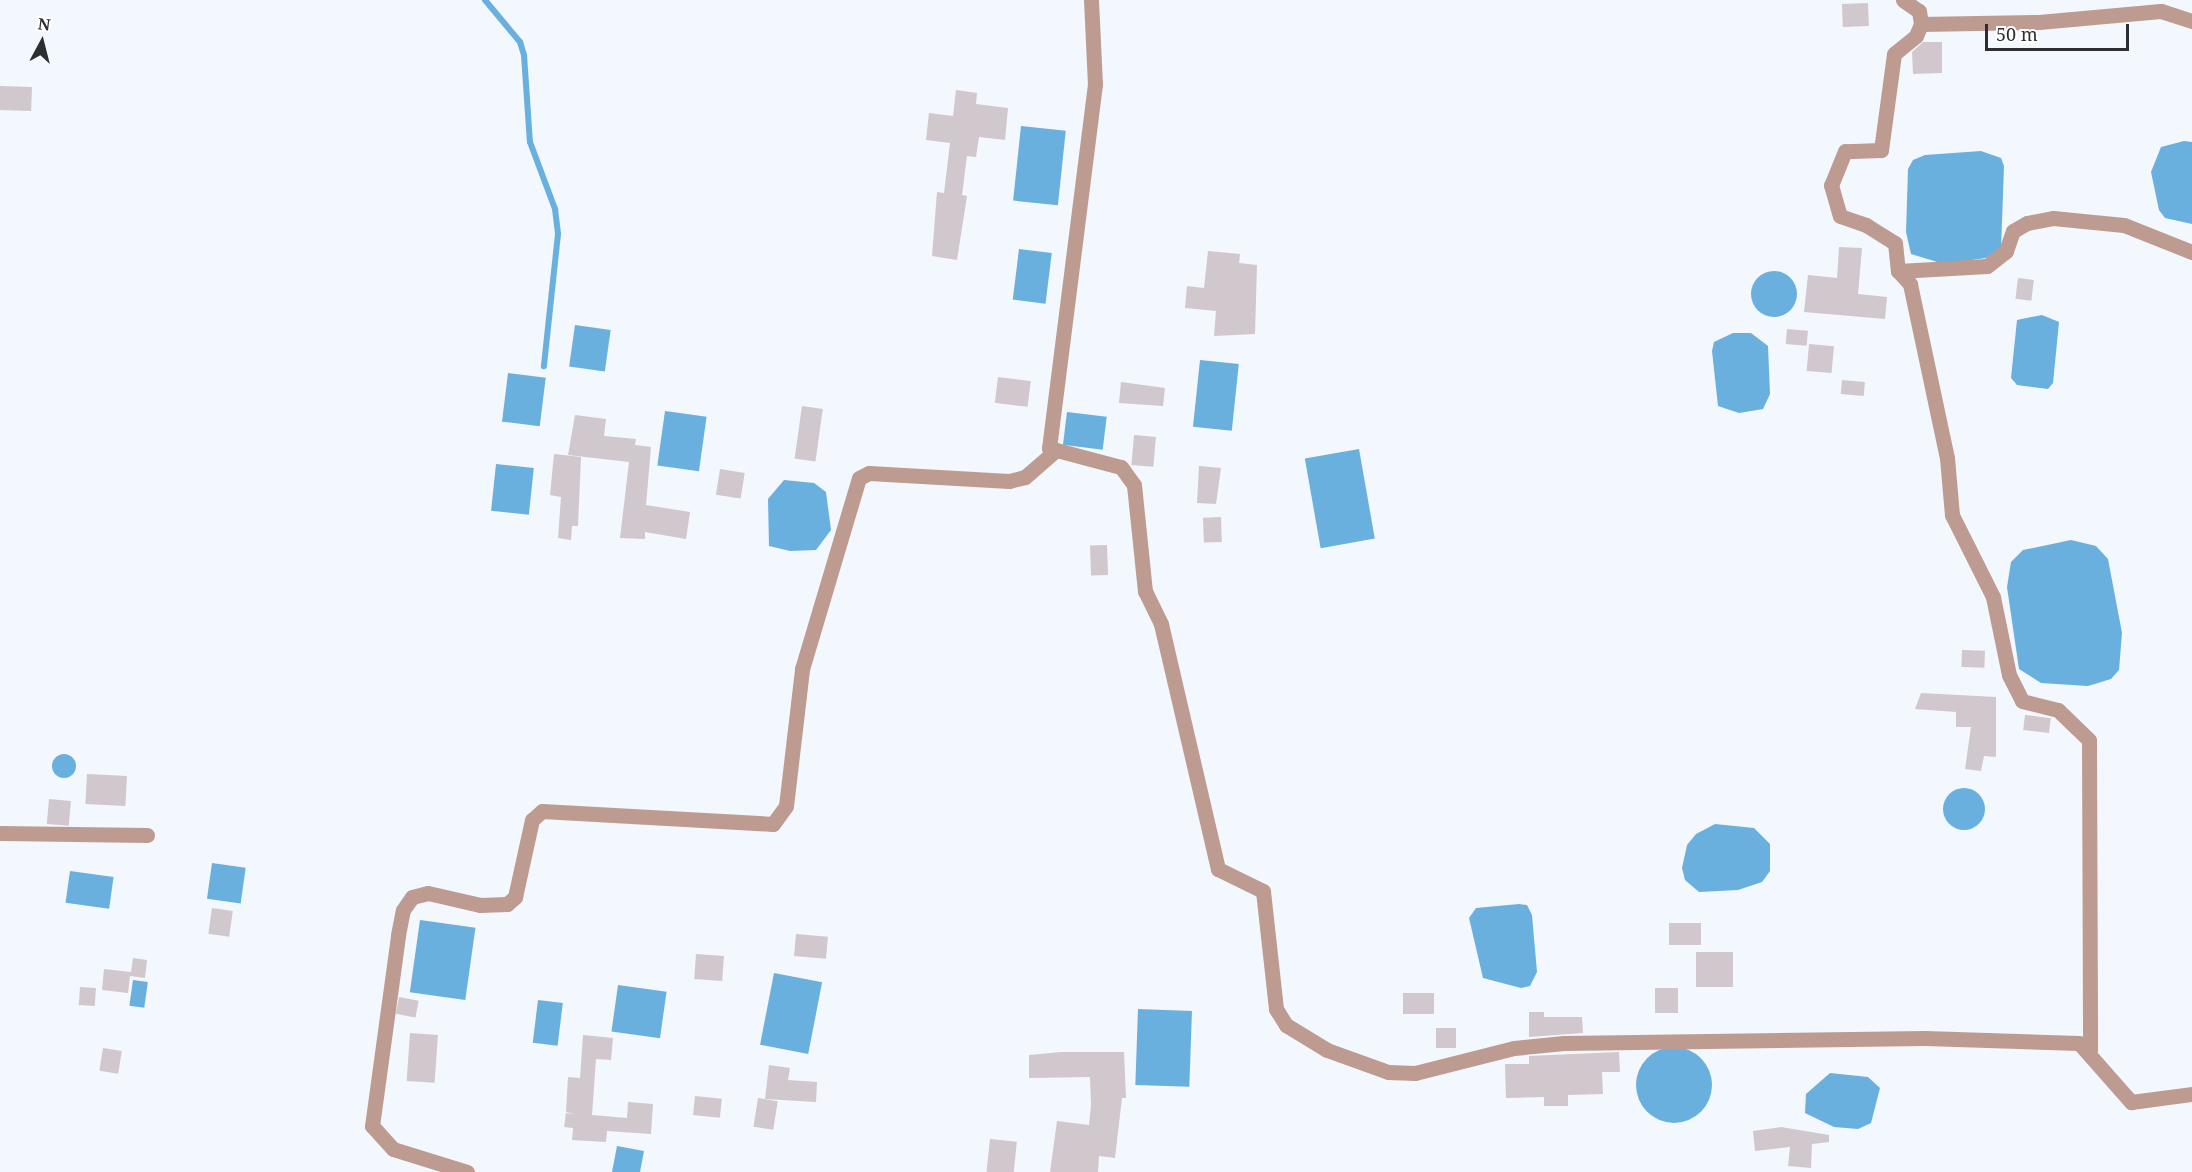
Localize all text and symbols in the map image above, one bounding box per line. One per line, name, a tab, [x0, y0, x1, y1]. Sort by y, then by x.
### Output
north arrow	[12, 12, 72, 72]
text: N	[37, 12, 52, 36]
scale bar	[1988, 12, 2132, 50]
text: 50 m	[1996, 22, 2038, 46]

